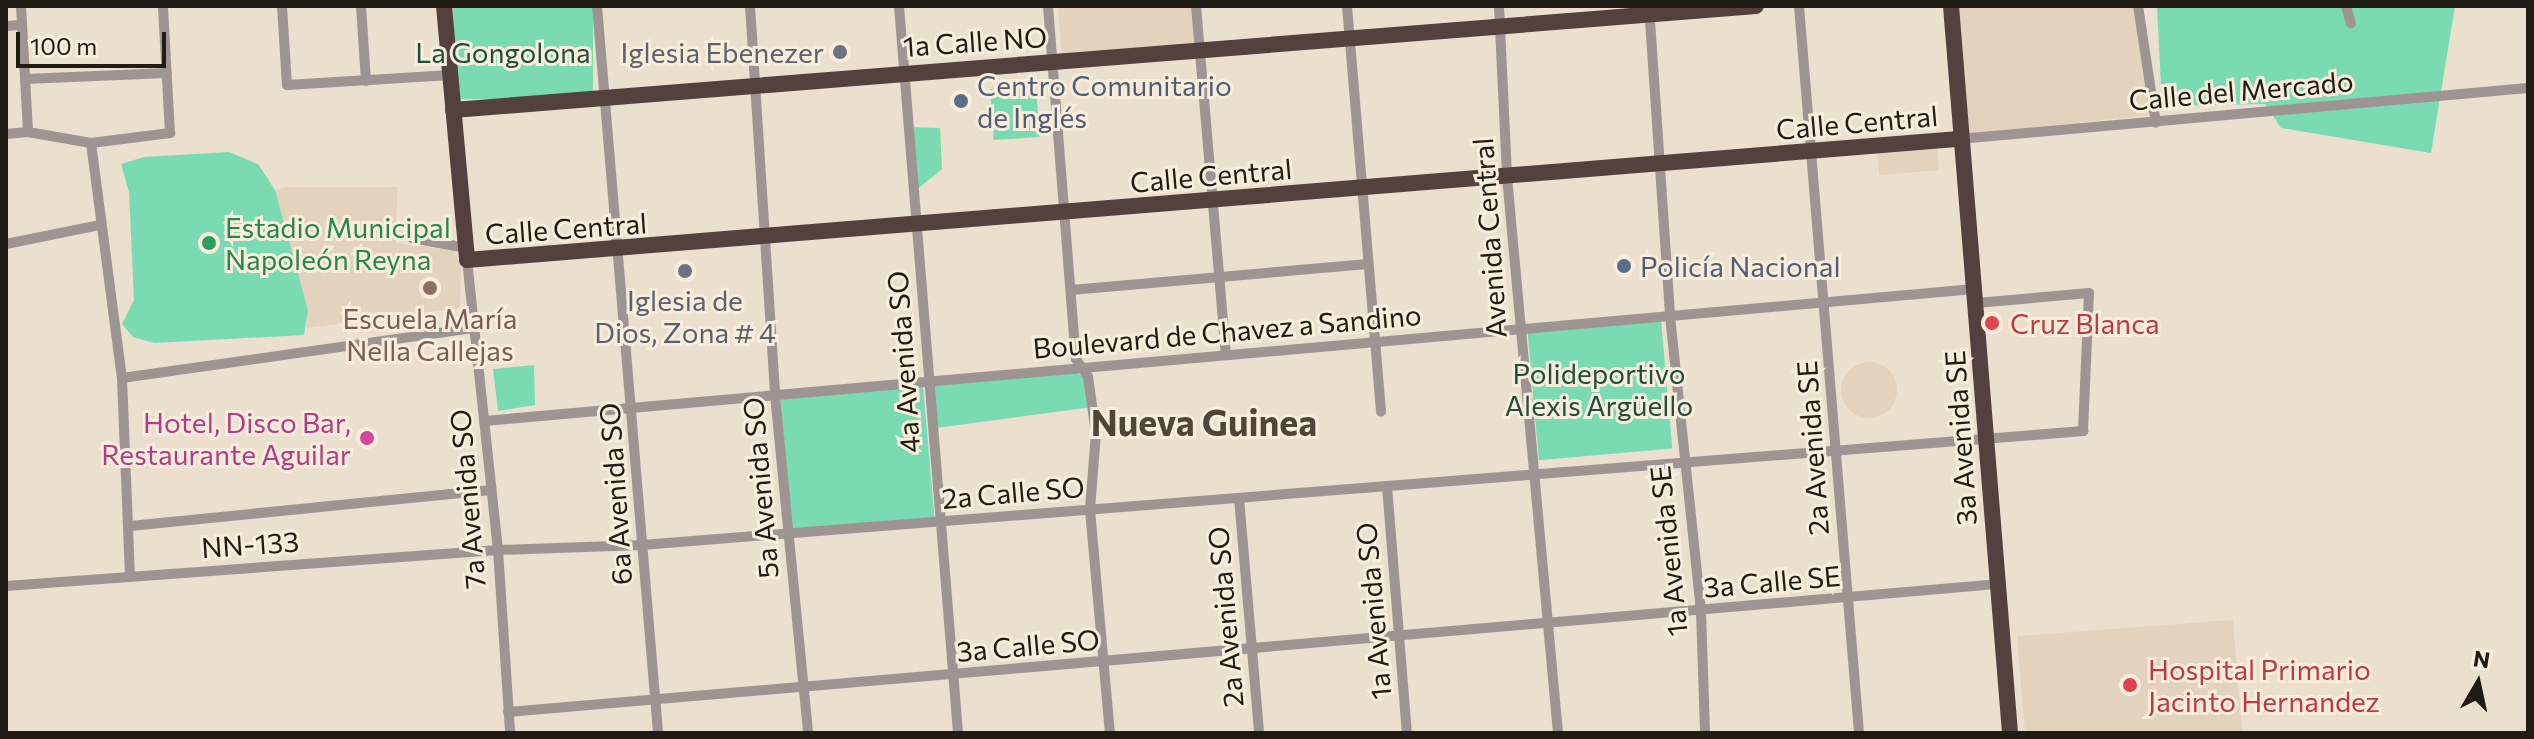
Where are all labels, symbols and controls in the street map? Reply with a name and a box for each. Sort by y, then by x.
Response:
scale bar [20,16,170,66]
street label: 1a Calle NO [902,19,1048,63]
text: 100 m [30,31,97,60]
park label: La Gongolona [415,35,591,69]
place label: Iglesia Ebenezer [621,35,824,69]
marker: Iglesia Ebenezer [831,43,849,61]
street label: Calle del Mercado [2127,63,2355,117]
place label: Centro Comunitario de Inglés [977,68,1232,134]
marker: Centro Comunitario de Inglés [952,92,970,110]
street label: Calle Central [1775,98,1939,146]
street label: Avenida Central [1465,137,1513,339]
street label: Calle Central [1129,151,1293,199]
street label: Calle Central [484,206,648,250]
place label: Estadio Municipal Napoleón Reyna [225,210,451,276]
marker: Estadio Municipal Napoleón Reyna [200,234,218,252]
place label: Policía Nacional [1640,249,1841,283]
marker: Policía Nacional [1615,257,1633,275]
marker: Iglesia de Dios, Zona # 4 [676,262,694,280]
street label: 4a Avenida SO [880,270,926,454]
marker: Escuela María Nella Callejas [421,279,439,297]
place label: Iglesia de Dios, Zona # 4 [594,283,776,349]
street label: Boulevard de Chavez a Sandino [1031,297,1423,365]
place label: Escuela María Nella Callejas [343,301,517,367]
place label: Cruz Blanca [2010,306,2160,340]
marker: Cruz Blanca [1981,312,2003,334]
street label: 3a Avenida SE [1937,349,1983,527]
park label: Polideportivo Alexis Argüello [1505,356,1693,422]
street label: 2a Avenida SE [1789,360,1835,536]
street label: 5a Avenida SO [735,396,785,580]
district label: Nueva Guinea [1091,400,1317,444]
street label: 6a Avenida SO [592,402,638,586]
place label: Hotel, Disco Bar, Restaurante Aguilar [101,405,351,471]
street label: 7a Avenida SO [442,408,492,590]
marker: Hotel, Disco Bar, Restaurante Aguilar [358,429,376,447]
street label: 1a Avenida SE [1642,464,1694,638]
street label: 2a Calle SO [940,469,1086,515]
street label: 1a Avenida SO [1349,521,1397,701]
street label: NN-133 [200,524,300,564]
street label: 2a Avenida SO [1200,525,1250,709]
street label: 3a Calle SE [1702,558,1842,604]
street label: 3a Calle SO [955,622,1101,668]
north arrow [2438,643,2518,723]
text: N [2472,644,2492,673]
place label: Hospital Primario Jacinto Hernandez [2148,652,2380,718]
marker: Hospital Primario Jacinto Hernandez [2119,674,2141,696]

